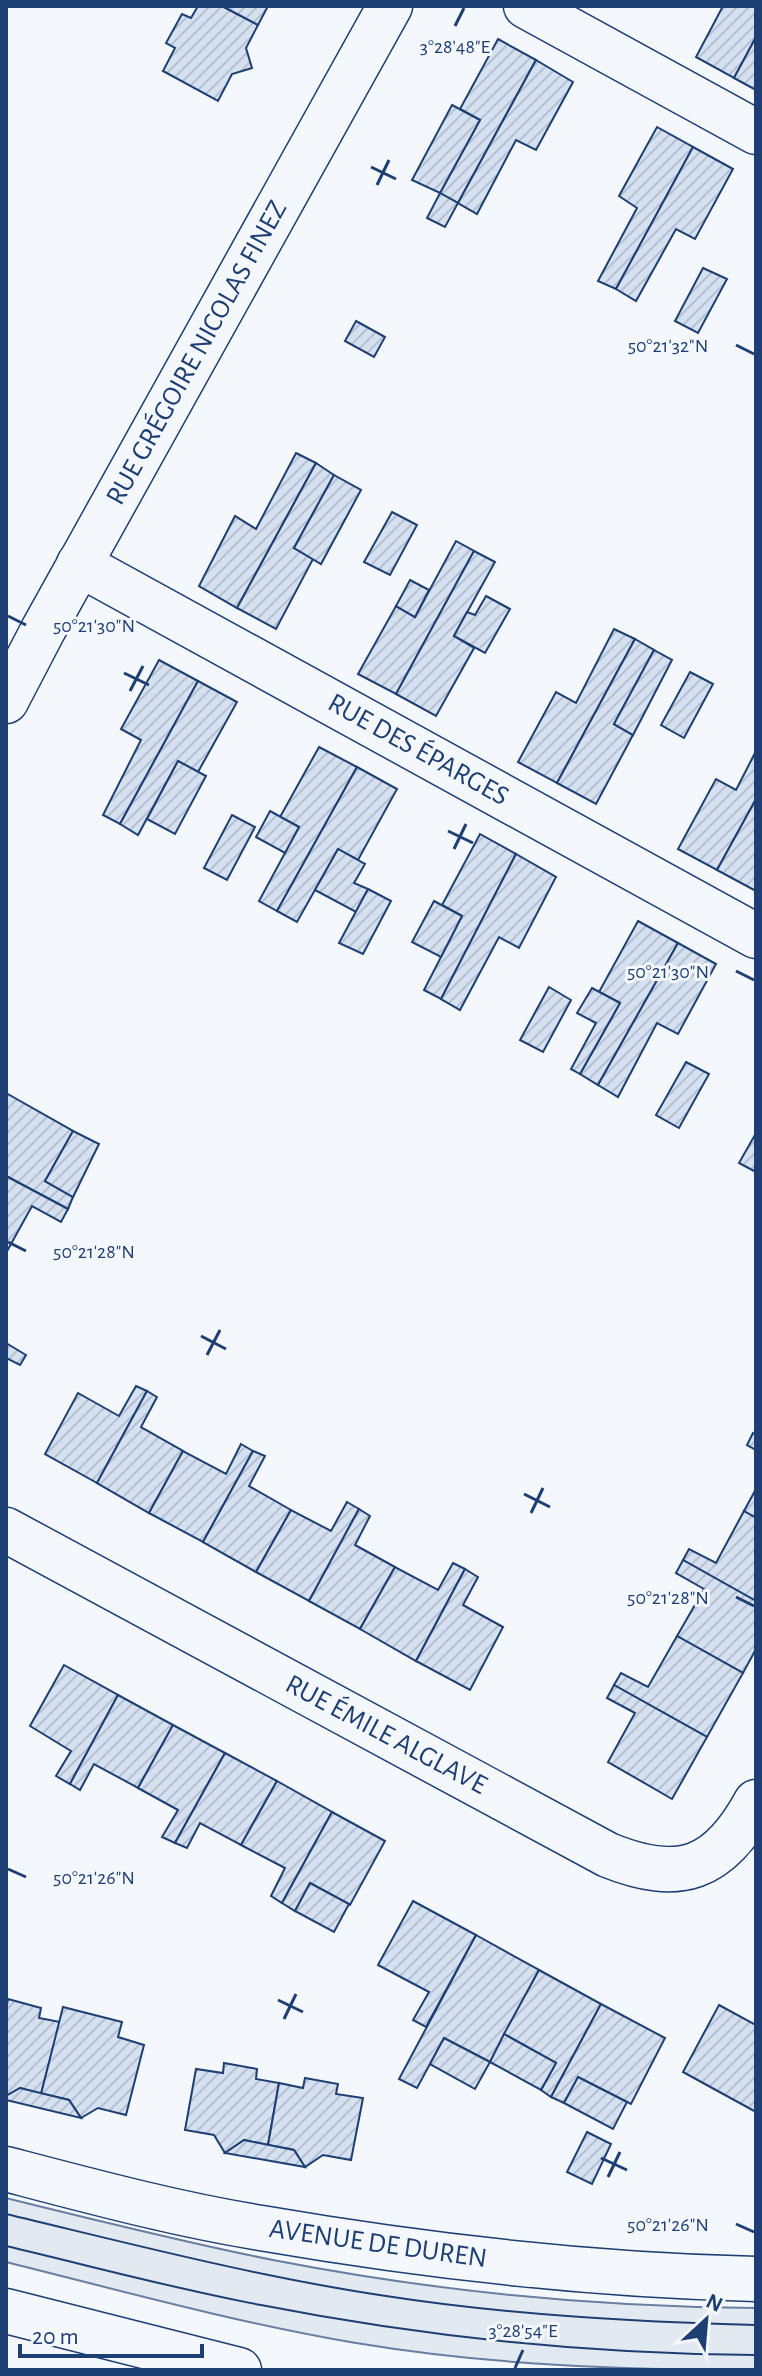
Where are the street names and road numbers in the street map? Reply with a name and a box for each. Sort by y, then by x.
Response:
street label: RUE GRÉGOIRE NICOLAS FINEZ [99,195,292,510]
street label: RUE DES ÉPARGES [323,686,514,811]
street label: RUE ÉMILE ALGLAVE [281,1667,493,1800]
street label: AVENUE DE DUREN [267,2215,489,2273]

